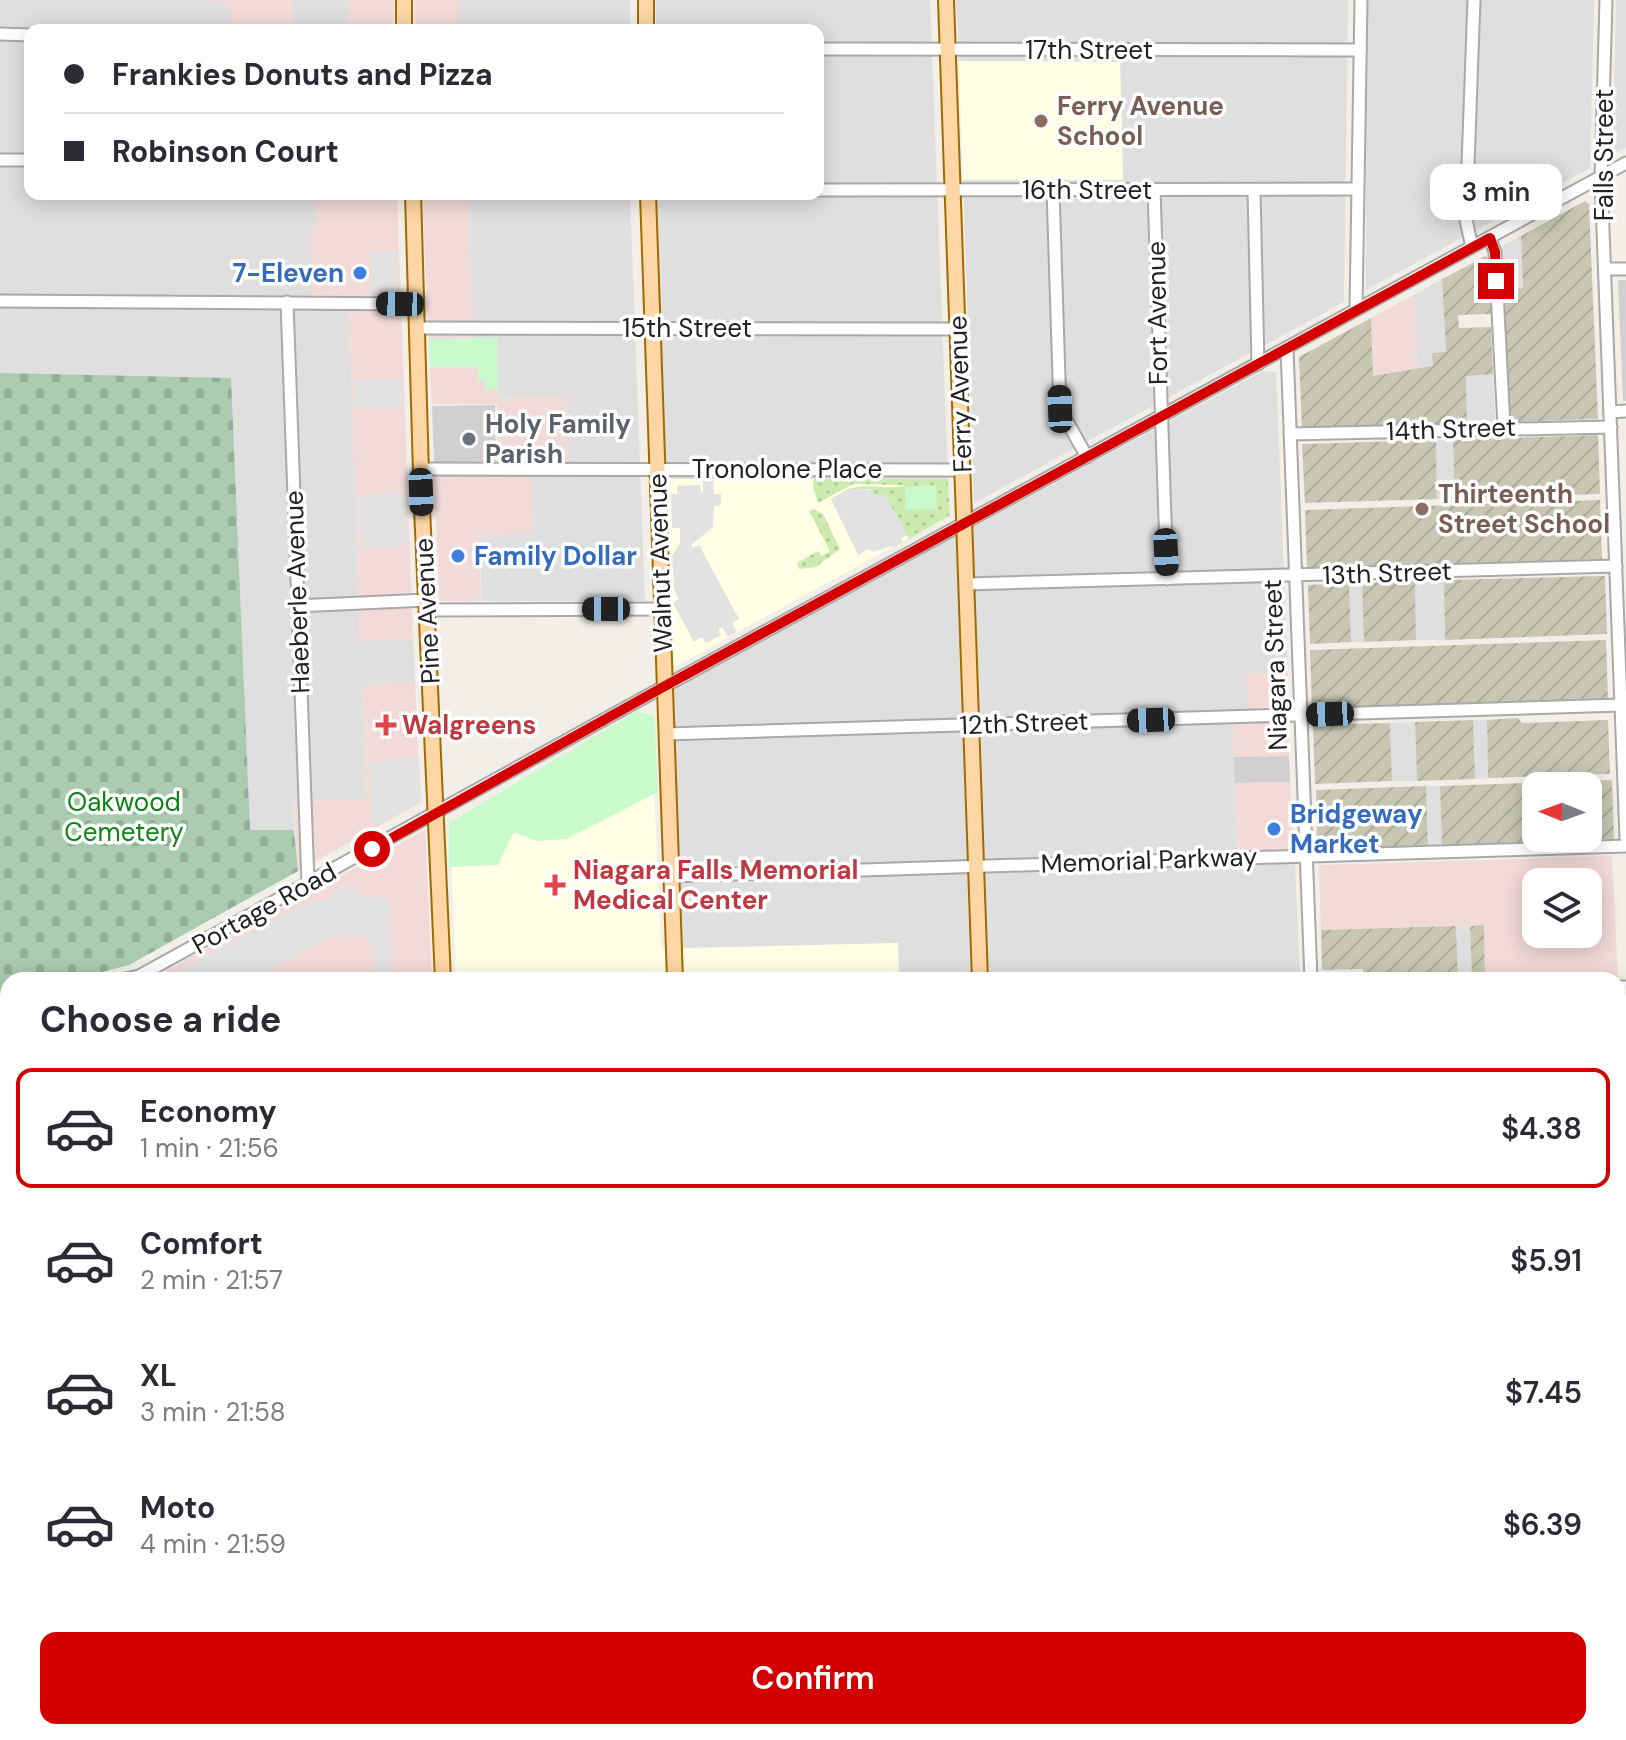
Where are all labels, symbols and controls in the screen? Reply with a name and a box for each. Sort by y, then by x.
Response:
street label: 17th Street [1025,33,1153,67]
text: Frankies Donuts and Pizza [112,55,493,94]
place label: Ferry Avenue School [1057,89,1224,153]
street label: Falls Street [1587,89,1621,221]
marker: Ferry Avenue School [1032,112,1050,130]
text: Robinson Court [112,132,339,171]
callout: 3 min [1430,165,1562,221]
street label: 16th Street [1022,173,1152,207]
text: 3 min [1462,175,1530,209]
street label: Fort Avenue [1139,241,1175,385]
place label: 7-Eleven [232,256,344,290]
route end [1478,263,1514,299]
marker: 7-Eleven [351,264,369,282]
car [376,292,424,316]
street label: 15th Street [622,311,752,345]
street label: Ferry Avenue [940,315,980,473]
car [1047,385,1073,433]
place label: Holy Family Parish [485,407,631,471]
street label: 14th Street [1386,410,1516,448]
marker: Holy Family Parish [460,430,478,448]
street label: Tronolone Place [692,452,882,486]
car [408,468,434,516]
street label: Walnut Avenue [640,473,680,653]
place label: Thirteenth Street School [1438,477,1610,541]
street label: Haeberle Avenue [276,490,318,694]
marker: Thirteenth Street School [1413,500,1431,518]
car [1153,527,1179,577]
street label: Pine Avenue [406,537,448,685]
place label: Family Dollar [474,539,637,573]
marker: Family Dollar [449,547,467,565]
street label: 13th Street [1322,554,1452,592]
street label: Niagara Street [1255,579,1295,751]
car [582,597,630,621]
car [1306,701,1354,727]
street label: 12th Street [959,704,1089,742]
car [1127,707,1175,733]
place label: Walgreens [402,708,536,742]
marker: Walgreens [377,716,395,734]
north arrow [1522,772,1602,852]
map controls [1522,772,1602,948]
park label: Oakwood Cemetery [64,785,184,849]
place label: Bridgeway Market [1290,797,1423,861]
marker: Bridgeway Market [1265,820,1283,838]
route start [354,831,390,867]
street label: Memorial Parkway [1040,839,1258,881]
place label: Niagara Falls Memorial Medical Center [573,853,858,917]
street label: Portage Road [186,854,342,962]
button: layers [1522,868,1602,948]
marker: Niagara Falls Memorial Medical Center [544,874,566,896]
text: Choose a ride [40,996,281,1043]
icon: car [44,1092,116,1164]
text: Economy [140,1092,277,1131]
text: $4.38 [1501,1109,1582,1148]
text: 1 min · 21:56 [140,1131,279,1165]
icon: car [44,1224,116,1296]
text: Comfort [140,1224,263,1263]
text: $5.91 [1510,1241,1582,1280]
text: 2 min · 21:57 [140,1263,283,1297]
icon: car [44,1356,116,1428]
text: XL [140,1356,177,1395]
text: $7.45 [1505,1373,1582,1412]
text: 3 min · 21:58 [140,1395,286,1429]
icon: car [44,1488,116,1560]
text: Moto [140,1488,215,1527]
text: $6.39 [1503,1505,1582,1544]
text: 4 min · 21:59 [140,1527,286,1561]
button: Confirm [40,1632,1586,1724]

